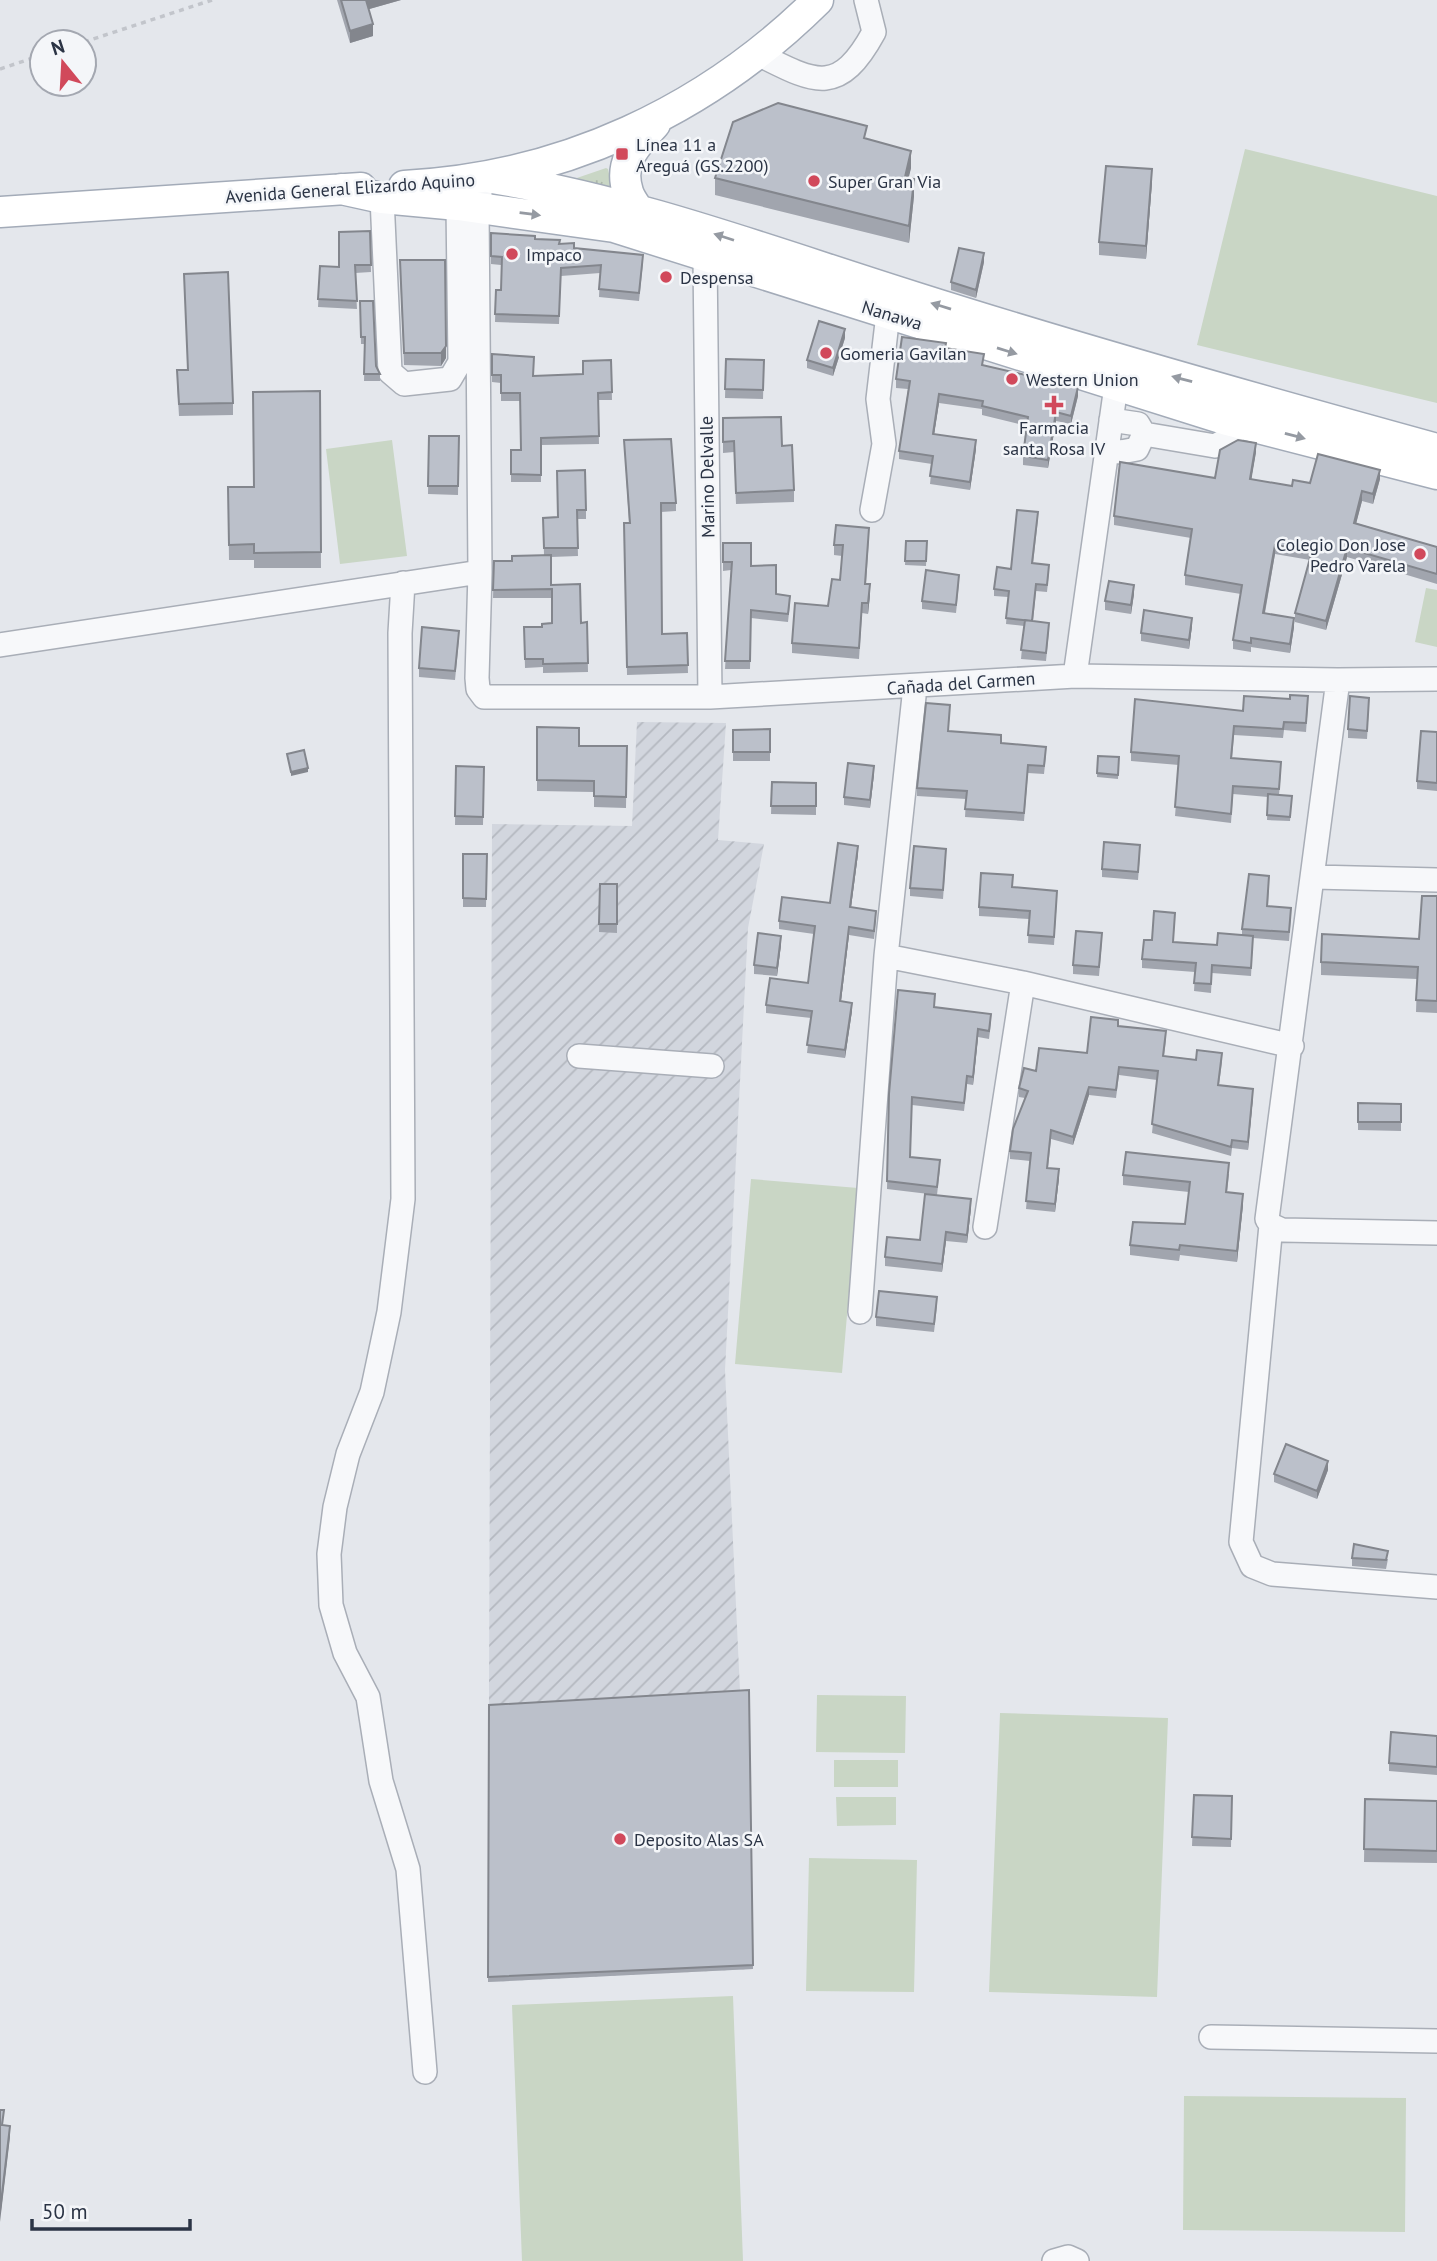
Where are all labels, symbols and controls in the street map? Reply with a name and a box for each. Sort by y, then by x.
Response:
north arrow [28,28,98,98]
text: N [48,33,67,60]
place label: Línea 11 a Areguá (GS.2200) [636,133,768,177]
marker: Línea 11 a Areguá (GS.2200) [614,146,630,162]
street label: Avenida General Elizardo Aquino [224,168,476,208]
place label: Super Gran Via [828,170,941,193]
marker: Super Gran Via [806,173,822,189]
one-way arrow [519,209,541,220]
one-way arrow [713,232,734,242]
place label: Impaco [526,243,582,266]
marker: Impaco [504,246,520,262]
place label: Despensa [680,266,754,289]
marker: Despensa [658,269,674,285]
street label: Nanawa [859,295,925,335]
one-way arrow [930,300,951,310]
place label: Gomeria Gavilan [840,342,967,365]
marker: Gomeria Gavilan [818,345,834,361]
one-way arrow [996,346,1017,357]
place label: Western Union [1026,368,1139,391]
marker: Western Union [1004,371,1020,387]
one-way arrow [1171,373,1193,384]
marker: Farmacia santa Rosa IV [1046,397,1062,413]
street label: Marino Delvalle [694,416,720,538]
place label: Farmacia santa Rosa IV [1003,416,1106,460]
one-way arrow [1284,431,1306,442]
place label: Colegio Don Jose Pedro Varela [1276,533,1406,577]
marker: Colegio Don Jose Pedro Varela [1412,546,1428,562]
street label: Cañada del Carmen [886,666,1036,700]
place label: Deposito Alas SA [634,1828,764,1851]
marker: Deposito Alas SA [612,1831,628,1847]
scale bar [32,2188,189,2232]
text: 50 m [42,2198,88,2225]

